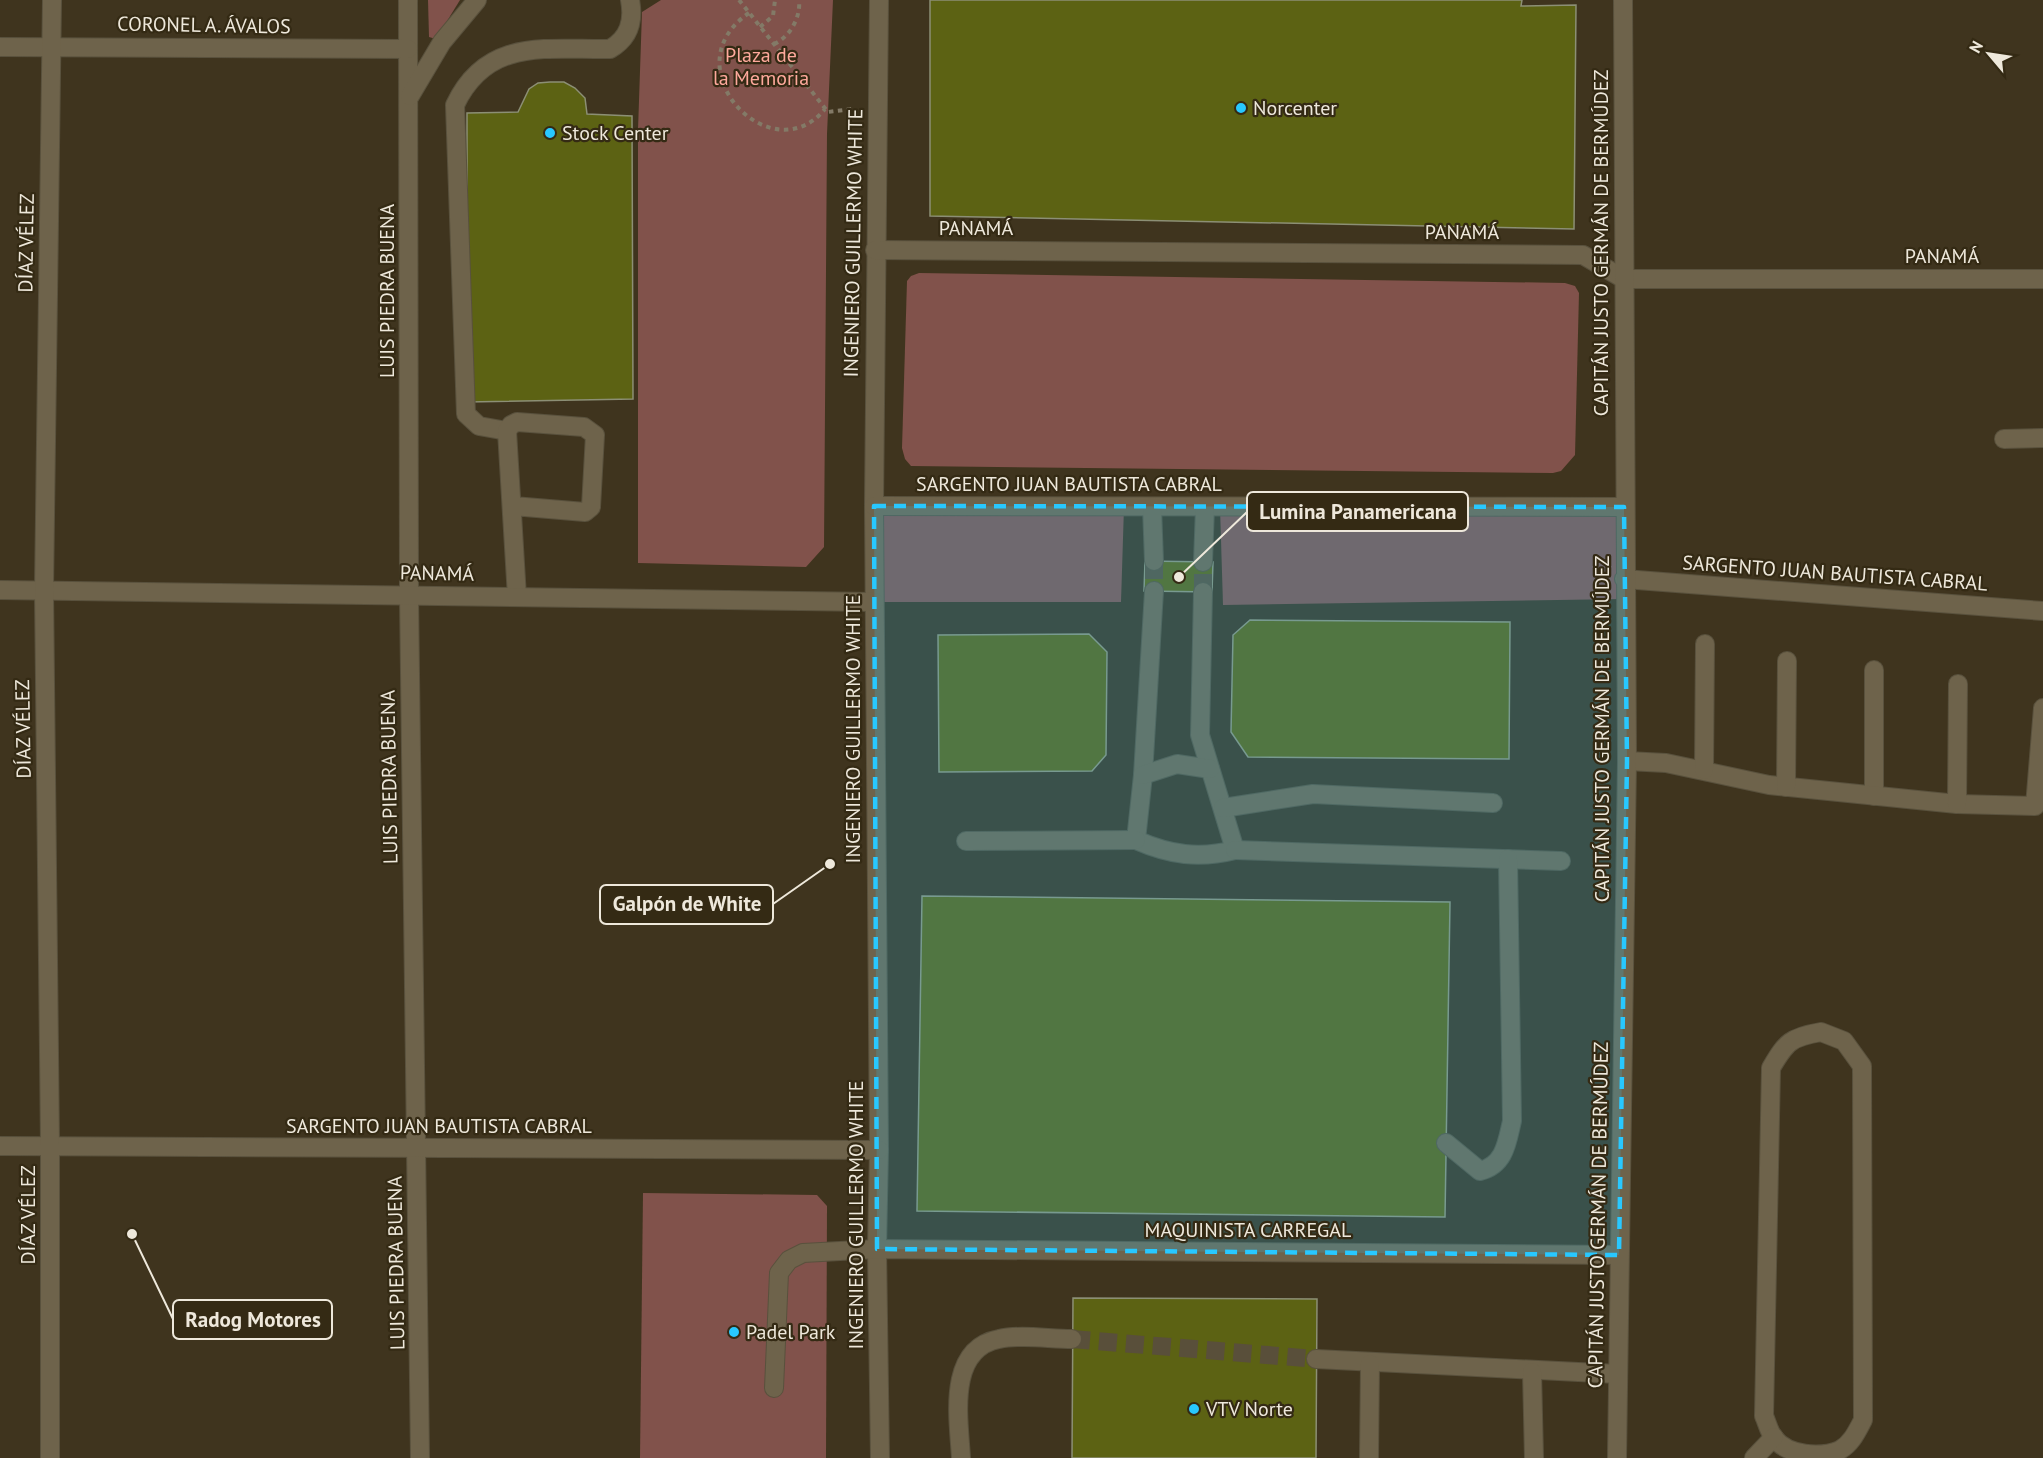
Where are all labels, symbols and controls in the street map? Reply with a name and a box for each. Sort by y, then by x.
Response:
street label: CORONEL A. ÁVALOS [117,10,291,40]
north arrow [1959,24,2019,84]
text: N [1965,37,1987,56]
park label: Plaza de la Memoria [713,42,809,91]
street label: CAPITÁN JUSTO GERMÁN DE BERMÚDEZ [1588,70,1614,416]
place label: Norcenter [1253,95,1337,121]
marker: Norcenter [1234,101,1248,115]
street label: INGENIERO GUILLERMO WHITE [838,108,868,378]
place label: Stock Center [562,120,669,146]
marker: Stock Center [543,126,557,140]
street label: DÍAZ VÉLEZ [12,193,40,293]
street label: LUIS PIEDRA BUENA [374,204,400,378]
street label: PANAMÁ [939,215,1013,241]
street label: PANAMÁ [1425,219,1499,245]
street label: PANAMÁ [1905,243,1979,269]
street label: SARGENTO JUAN BAUTISTA CABRAL [916,471,1222,497]
callout: Lumina Panamericana [1247,492,1468,531]
text: Lumina Panamericana [1259,498,1457,525]
street label: SARGENTO JUAN BAUTISTA CABRAL [1682,549,1988,597]
street label: CAPITÁN JUSTO GERMÁN DE BERMÚDEZ [1589,556,1615,902]
street label: PANAMÁ [400,559,475,587]
street label: INGENIERO GUILLERMO WHITE [840,595,866,863]
street label: DÍAZ VÉLEZ [9,679,37,779]
street label: LUIS PIEDRA BUENA [374,689,404,864]
callout: Galpón de White [600,885,773,924]
text: Galpón de White [613,890,761,917]
street label: CAPITÁN JUSTO GERMÁN DE BERMÚDEZ [1582,1041,1614,1389]
street label: INGENIERO GUILLERMO WHITE [843,1081,869,1349]
street label: SARGENTO JUAN BAUTISTA CABRAL [286,1113,592,1139]
street label: DÍAZ VÉLEZ [15,1165,41,1265]
street label: LUIS PIEDRA BUENA [381,1175,411,1350]
street label: MAQUINISTA CARREGAL [1145,1217,1351,1243]
callout: Radog Motores [173,1300,332,1339]
text: Radog Motores [185,1306,321,1333]
place label: Padel Park [746,1319,836,1345]
marker: Padel Park [727,1325,741,1339]
place label: VTV Norte [1205,1396,1293,1422]
marker: VTV Norte [1187,1402,1201,1416]

